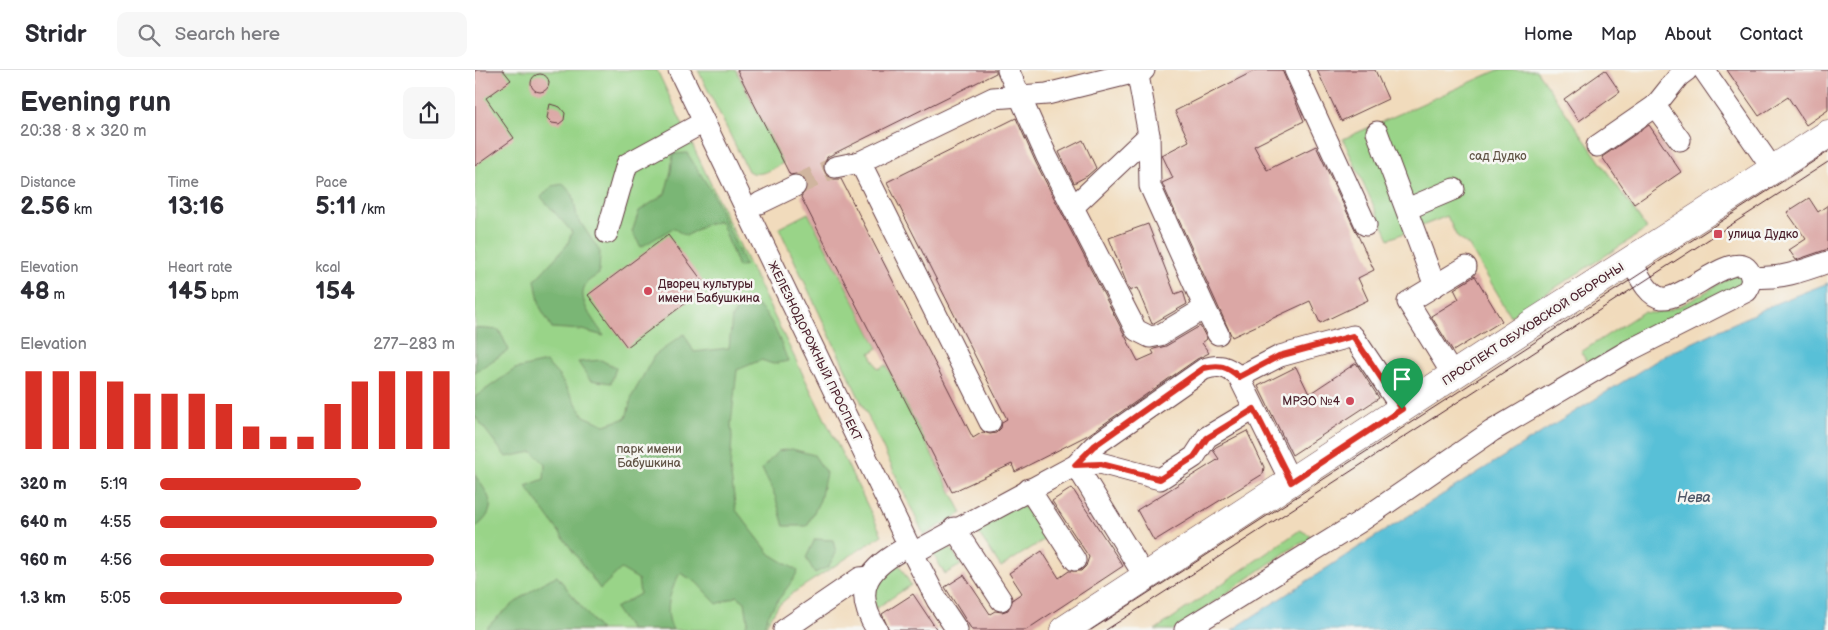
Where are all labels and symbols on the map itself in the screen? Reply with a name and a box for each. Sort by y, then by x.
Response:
park label: сад Дудко [1469,149,1527,164]
place label: улица Дудко [1728,227,1798,242]
marker: улица Дудко [1712,228,1724,240]
street label: ЖЕЛЕЗНОДОРОЖНЫЙ ПРОСПЕКТ [764,259,865,443]
street label: ПРОСПЕКТ ОБУХОВСКОЙ ОБОРОНЫ [1439,260,1627,389]
place label: Дворец культуры имени Бабушкина [658,277,760,306]
marker: Дворец культуры имени Бабушкина [642,285,654,297]
pin [1381,358,1423,409]
place label: МРЭО №4 [1282,394,1341,409]
marker: МРЭО №4 [1344,395,1356,407]
park label: парк имени Бабушкина [616,442,682,471]
water label: Нева [1677,489,1711,506]

